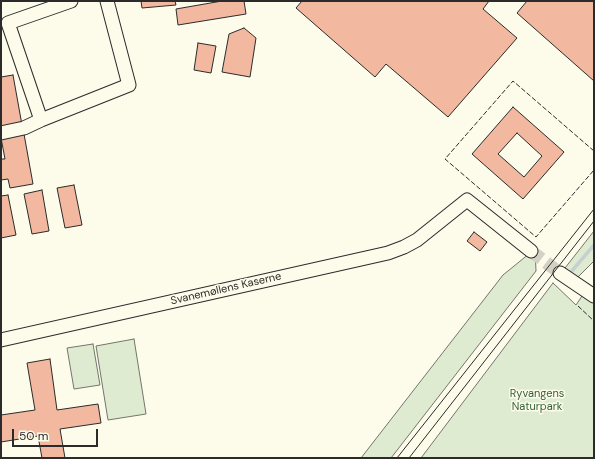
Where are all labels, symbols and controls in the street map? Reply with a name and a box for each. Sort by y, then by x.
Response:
street label: Svanemøllens Kaserne [169,270,283,308]
park label: Ryvangens Naturpark [510,387,564,413]
scale bar [14,421,100,447]
text: 50 m [19,428,48,444]

